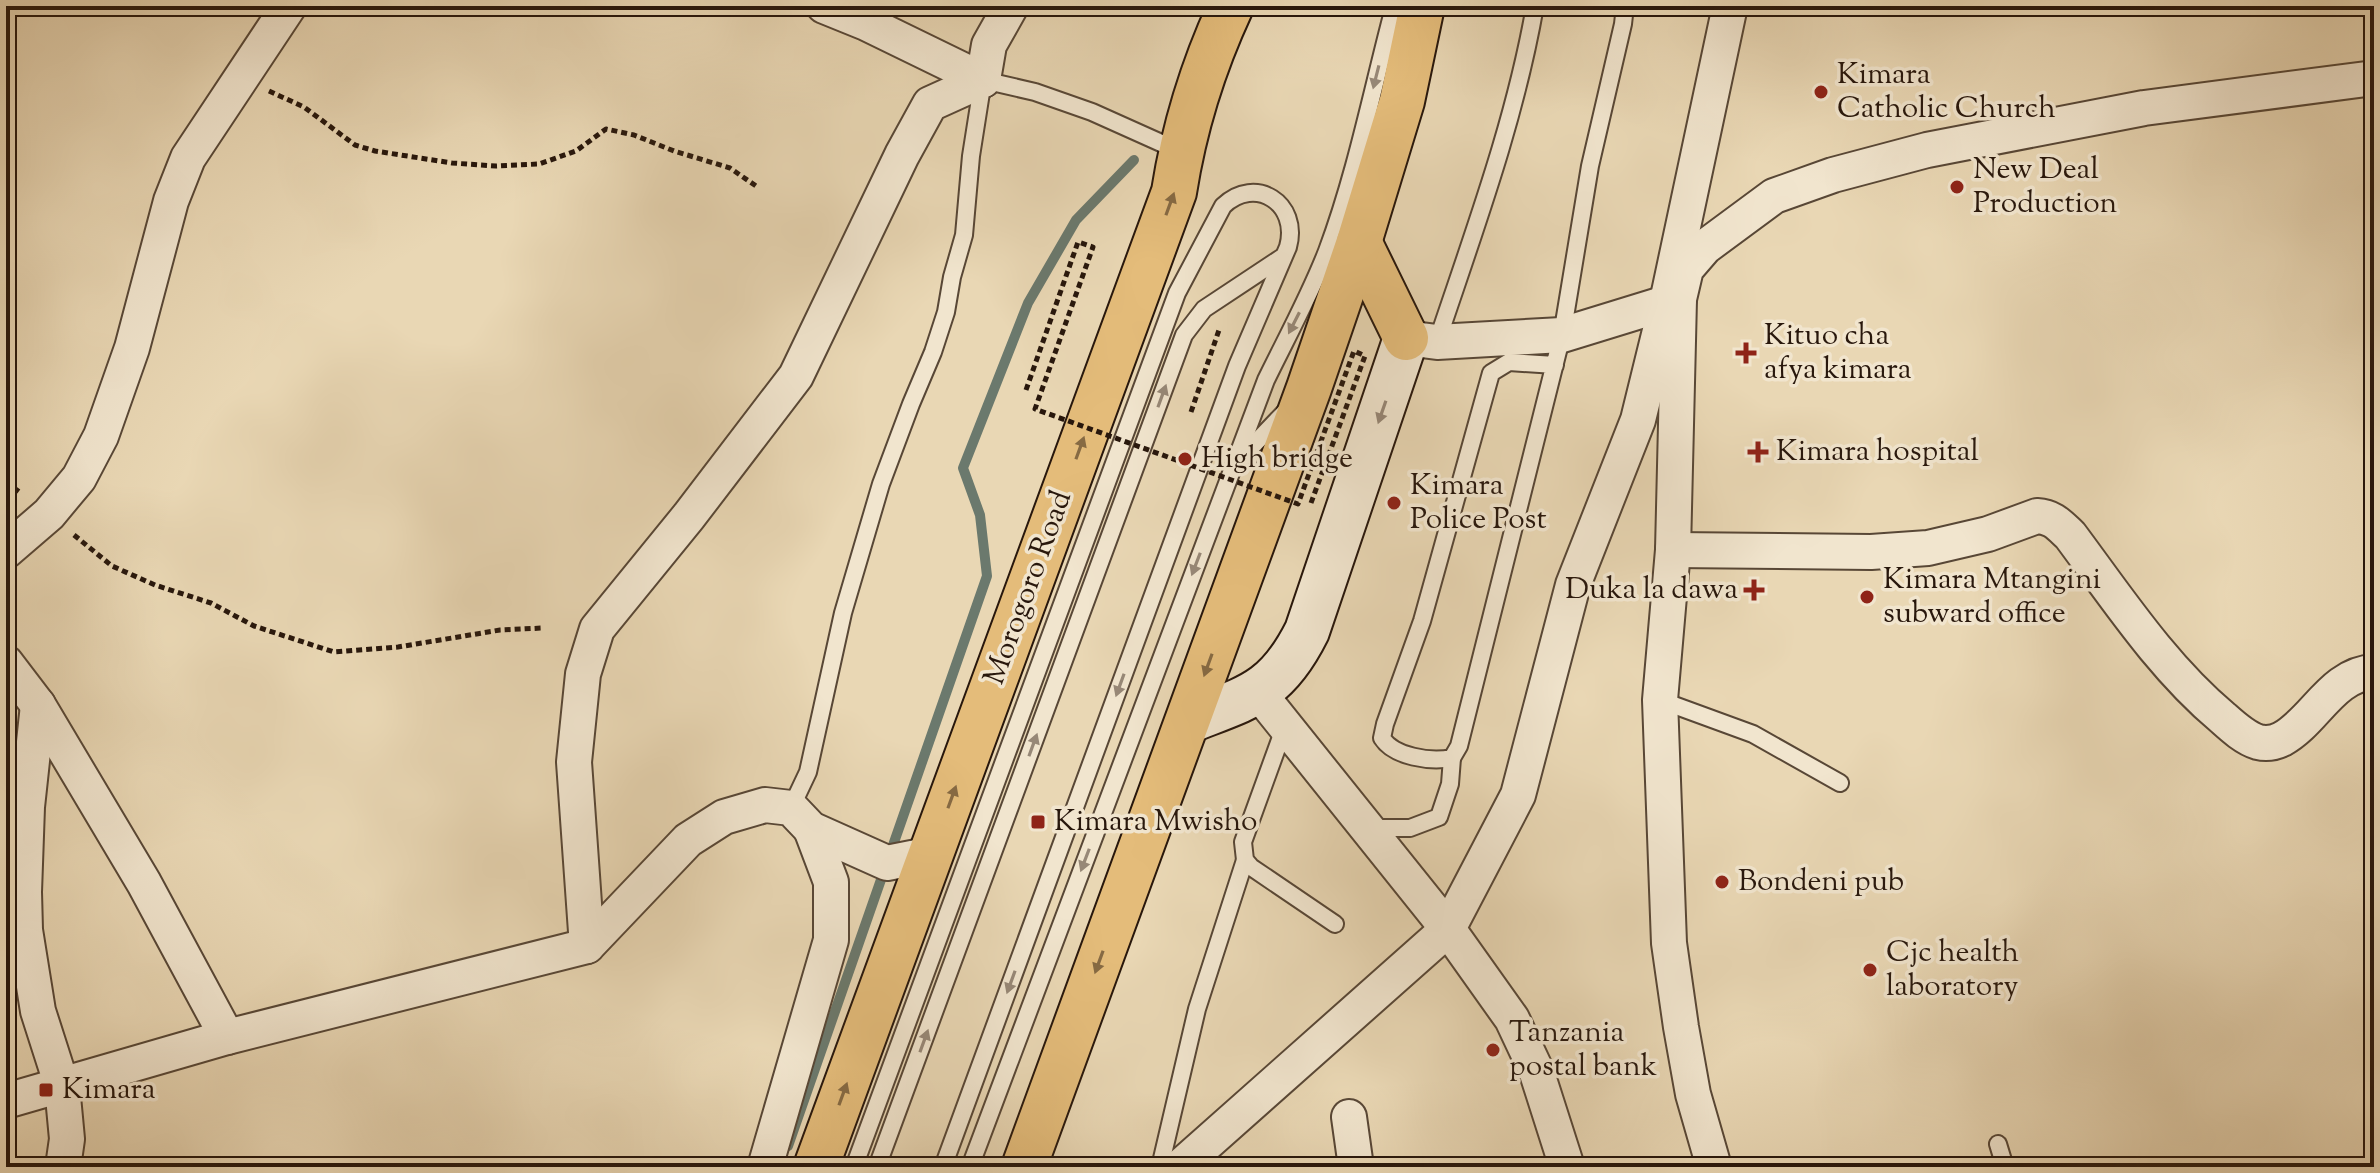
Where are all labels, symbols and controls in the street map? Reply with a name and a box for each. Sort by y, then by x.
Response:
place label: Kimara Catholic Church [1837,54,2056,131]
one-way arrow [1370,65,1382,90]
marker: Kimara Catholic Church [1812,83,1830,101]
place label: New Deal Production [1973,149,2118,226]
marker: New Deal Production [1948,178,1966,196]
one-way arrow [1164,192,1177,216]
one-way arrow [1287,312,1300,335]
place label: Kituo cha afya kimara [1764,315,1912,392]
marker: Kituo cha afya kimara [1735,342,1757,364]
one-way arrow [1156,384,1168,408]
one-way arrow [1376,401,1388,425]
place label: Kimara hospital [1776,431,1979,474]
one-way arrow [1075,436,1087,460]
place label: High bridge [1201,438,1353,481]
marker: Kimara hospital [1747,441,1769,463]
marker: High bridge [1176,450,1194,468]
place label: Kimara Police Post [1410,465,1547,542]
street label: Morogoro Road [974,485,1084,691]
marker: Kimara Police Post [1385,494,1403,512]
one-way arrow [1189,552,1202,576]
place label: Kimara Mtangini subward office [1883,559,2101,636]
place label: Duka la dawa [1565,569,1738,612]
marker: Duka la dawa [1745,581,1763,599]
marker: Kimara Mtangini subward office [1858,588,1876,606]
one-way arrow [1201,653,1214,677]
one-way arrow [1113,673,1126,697]
one-way arrow [1027,733,1040,757]
one-way arrow [947,785,959,809]
place label: Kimara Mwisho [1054,801,1258,844]
marker: Kimara Mwisho [1029,813,1047,831]
one-way arrow [1078,848,1091,872]
place label: Bondeni pub [1738,861,1904,904]
marker: Bondeni pub [1713,873,1731,891]
place label: Cjc health laboratory [1886,932,2020,1009]
one-way arrow [1092,950,1105,974]
marker: Cjc health laboratory [1861,961,1879,979]
one-way arrow [1004,970,1017,994]
place label: Tanzania postal bank [1509,1012,1657,1089]
one-way arrow [918,1029,931,1053]
marker: Tanzania postal bank [1484,1041,1502,1059]
place label: Kimara [62,1069,156,1112]
marker: Kimara [37,1081,55,1099]
one-way arrow [837,1082,850,1106]

